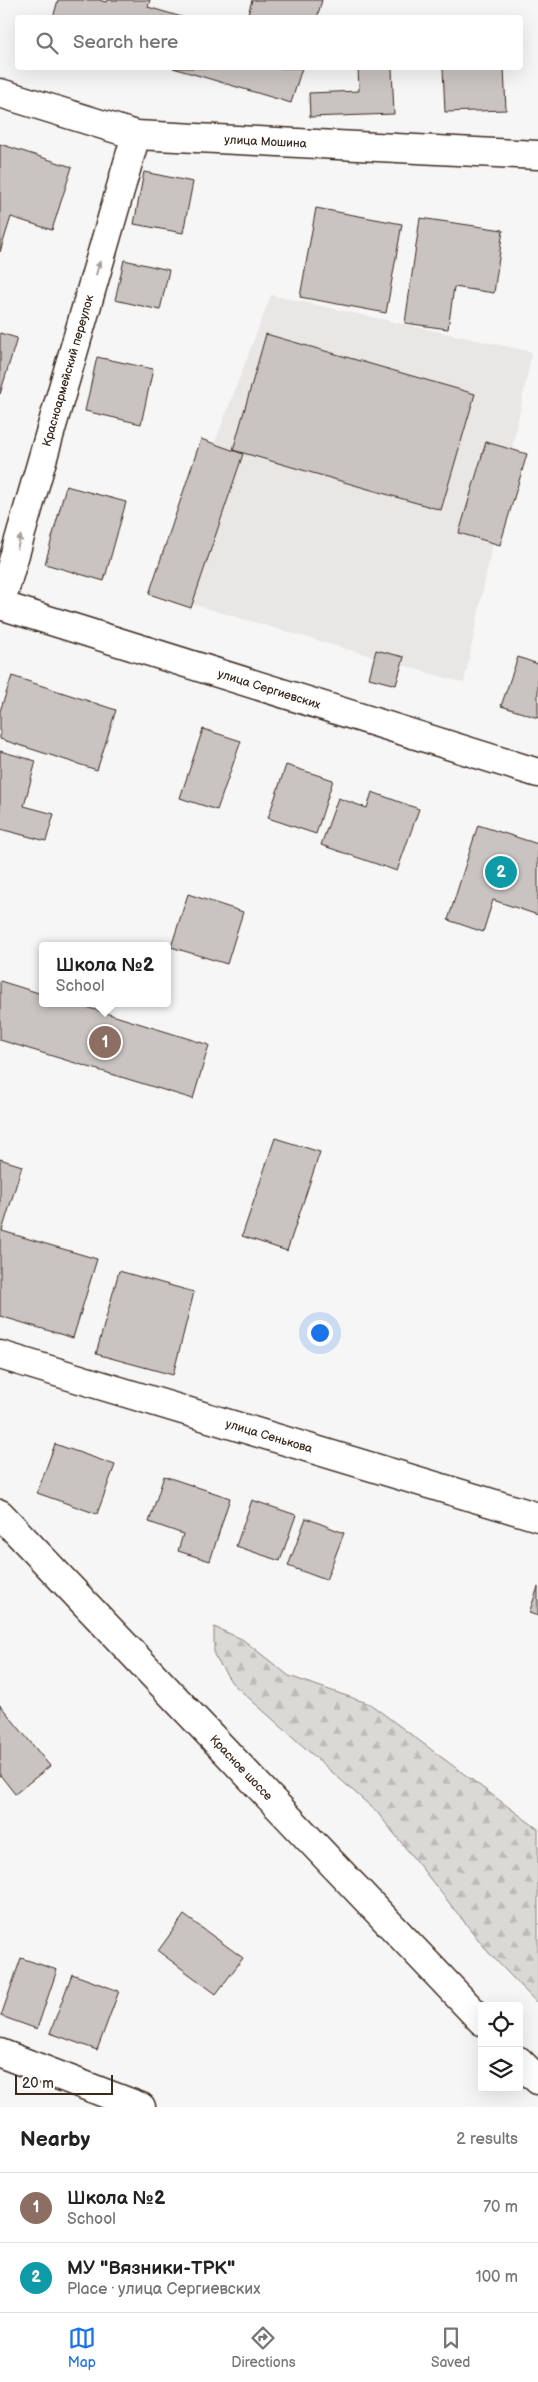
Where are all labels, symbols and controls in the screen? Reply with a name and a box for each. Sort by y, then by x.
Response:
search box [15,15,523,70]
icon: search [33,29,61,57]
text: Search here [73,31,178,54]
street label: улица Мошина [224,132,307,151]
one-way arrow [94,260,102,275]
street label: Красноармейский переулок [39,293,98,448]
one-way arrow [15,534,23,549]
street label: улица Сергиевских [216,666,323,713]
pin: 2 [485,853,517,891]
popup [39,942,171,1007]
text: Школа №2 [56,954,154,977]
text: School [56,977,105,996]
pin: 1 [89,1023,121,1061]
your location [307,1320,333,1346]
street label: улица Сенькова [224,1416,314,1457]
street label: Красное шоссе [206,1732,276,1804]
map controls [478,2002,523,2092]
button: locate [478,2002,523,2047]
button: layers [478,2047,523,2092]
scale bar [15,2072,112,2095]
text: 20 m [22,2075,54,2092]
text: Nearby [20,2127,90,2152]
text: 2 results [456,2130,518,2149]
text: Школа №2 [67,2187,165,2210]
text: 1 [33,2198,39,2217]
text: 70 m [483,2198,518,2217]
text: School [67,2210,116,2229]
text: МУ "Вязники-ТРК" [67,2257,235,2280]
text: 2 [31,2268,41,2287]
text: 100 m [475,2268,518,2287]
text: Place · улица Сергиевских [67,2280,260,2299]
tab: Map [68,2324,96,2371]
tab: Directions [231,2324,296,2371]
tab: Saved [431,2324,470,2371]

